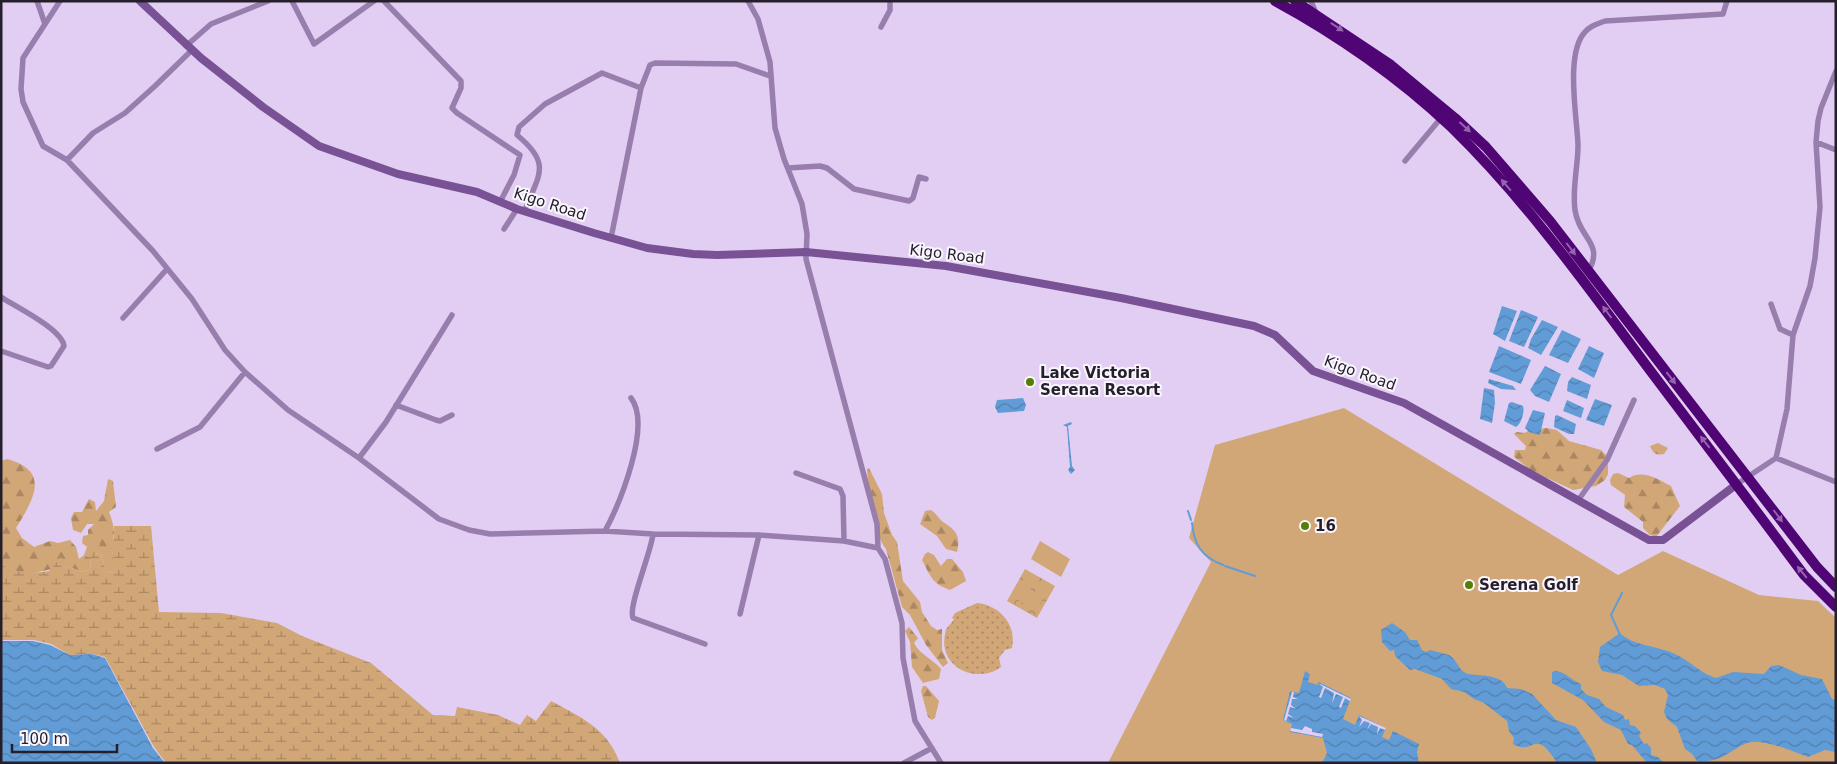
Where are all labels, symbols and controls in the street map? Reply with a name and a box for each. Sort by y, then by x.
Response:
one-way arrow [1330,22,1344,32]
one-way arrow [1458,121,1470,133]
one-way arrow [1500,179,1511,192]
street label: Kigo Road [511,184,589,224]
street label: Kigo Road [909,240,985,268]
one-way arrow [1566,242,1576,256]
one-way arrow [1602,305,1612,319]
street label: Kigo Road [1322,352,1398,394]
place label: Lake Victoria Serena Resort [1040,364,1160,399]
one-way arrow [1665,371,1676,384]
marker: Lake Victoria Serena Resort [1024,376,1036,388]
one-way arrow [1699,436,1710,449]
one-way arrow [1773,509,1783,523]
place label: 16 [1315,517,1336,535]
marker: 16 [1299,520,1311,532]
one-way arrow [1796,566,1807,579]
place label: Serena Golf [1479,576,1578,594]
marker: Serena Golf [1463,579,1475,591]
scale bar [12,722,118,754]
text: 100 m [20,730,68,748]

